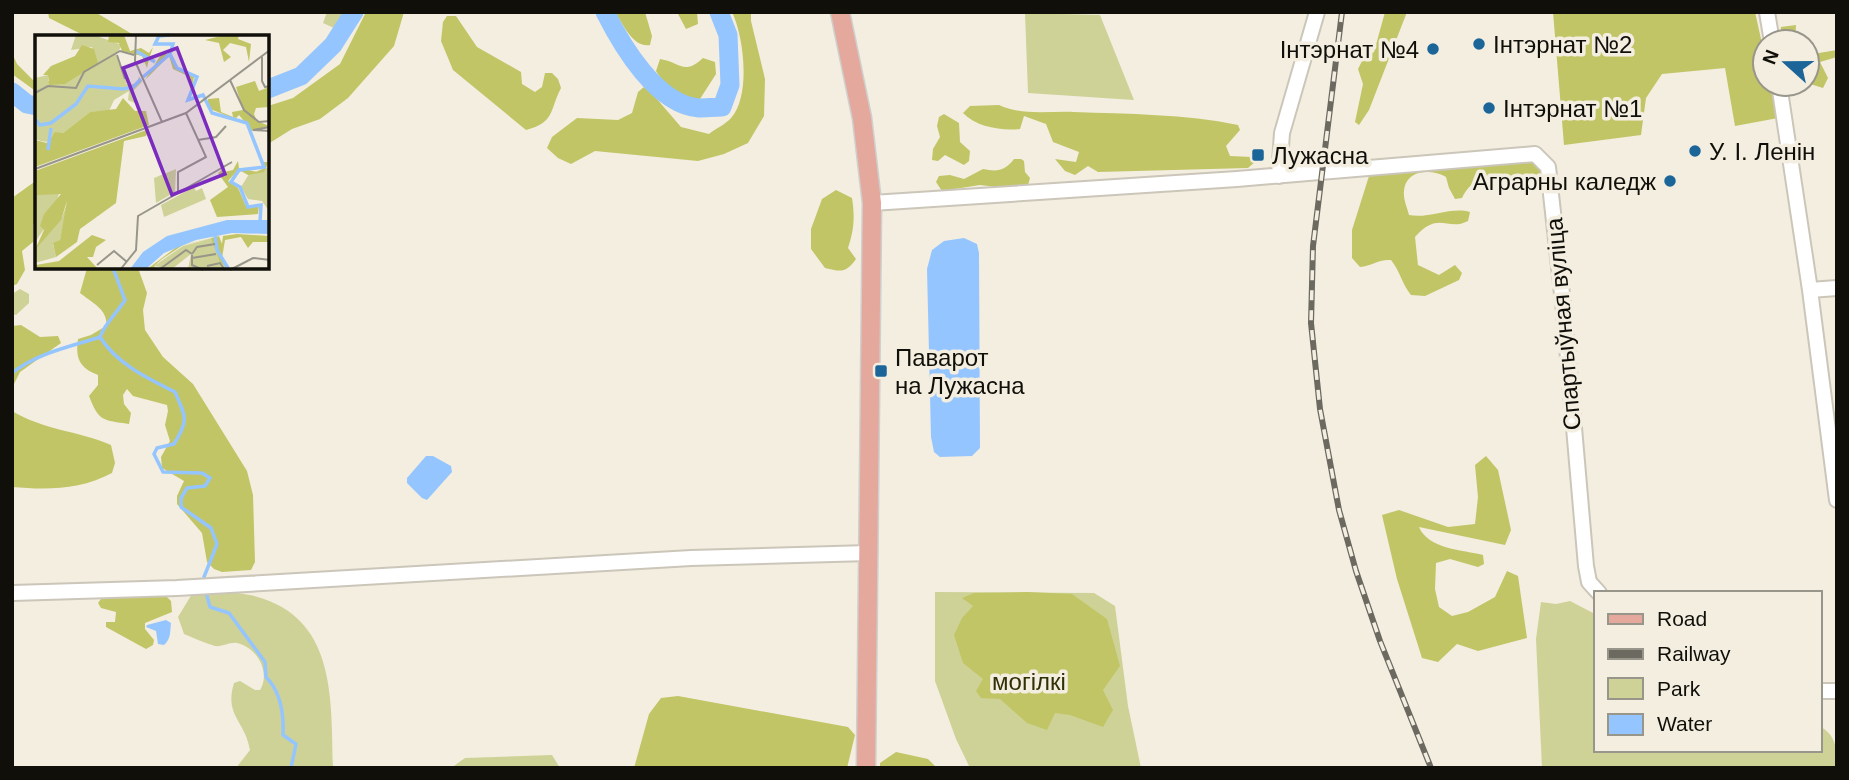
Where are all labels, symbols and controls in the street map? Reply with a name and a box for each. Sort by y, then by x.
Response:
north arrow [1751,28,1821,98]
place label: Інтэрнат №2 [1493,31,1632,58]
inset map [35,35,270,270]
place label: Інтэрнат №4 [1280,36,1419,63]
marker: Інтэрнат №2 [1471,36,1487,52]
marker: Інтэрнат №4 [1425,41,1441,57]
text: N [1758,47,1783,67]
place label: Інтэрнат №1 [1503,95,1642,122]
marker: Інтэрнат №1 [1481,100,1497,116]
place label: У. І. Ленін [1709,138,1815,165]
place label: Лужасна [1272,142,1369,169]
marker: У. І. Ленін [1687,143,1703,159]
marker: Лужасна [1250,147,1266,163]
place label: Аграрны каледж [1473,168,1656,195]
marker: Аграрны каледж [1662,173,1678,189]
street label: Спартыўная вуліца [1540,216,1586,431]
place label: Паварот на Лужасна [895,344,1025,399]
marker: Паварот на Лужасна [873,363,889,379]
legend [1594,591,1821,752]
text: Road [1657,607,1707,630]
text: Railway [1657,642,1731,665]
park label: могілкі [992,668,1066,695]
text: Park [1657,677,1701,700]
text: Water [1657,712,1712,735]

